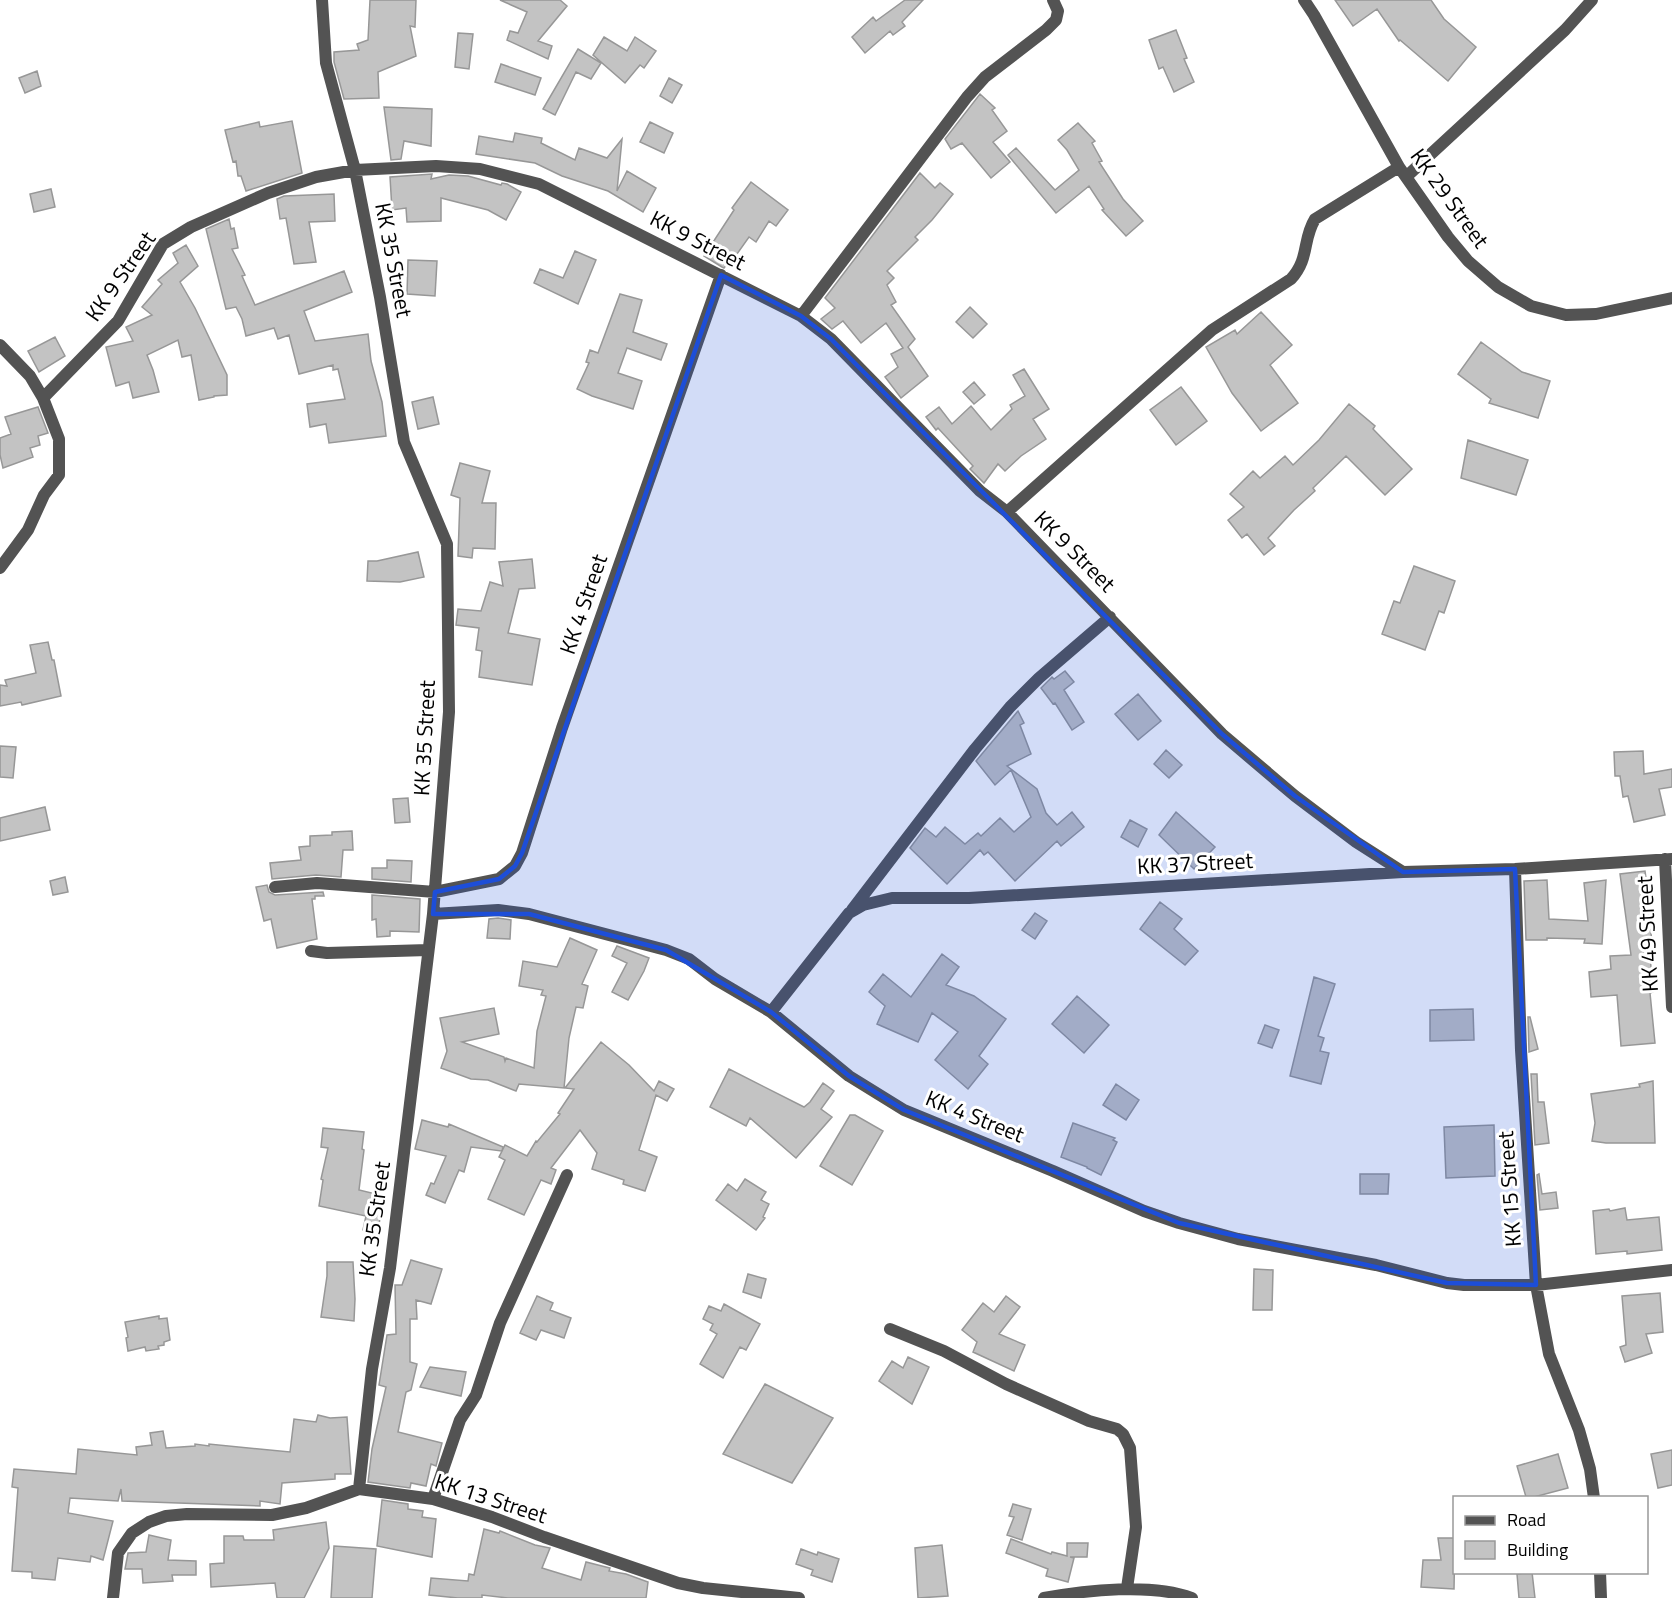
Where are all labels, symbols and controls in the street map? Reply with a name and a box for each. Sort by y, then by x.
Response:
street label: KK 29 Street [1402,141,1498,255]
street label: KK 35 Street [366,200,422,320]
street label: KK 9 Street [644,201,752,279]
street label: KK 9 Street [76,224,164,328]
street label: KK 9 Street [1026,502,1124,600]
street label: KK 4 Street [550,549,616,659]
street label: KK 35 Street [404,679,444,797]
street label: KK 37 Street [1136,843,1254,883]
street label: KK 49 Street [1627,875,1667,993]
street label: KK 4 Street [921,1081,1030,1151]
street label: KK 15 Street [1488,1130,1530,1248]
street label: KK 35 Street [349,1159,399,1279]
street label: KK 13 Street [431,1464,552,1532]
legend [1453,1496,1648,1574]
text: Road [1507,1506,1546,1533]
text: Building [1507,1536,1568,1563]

